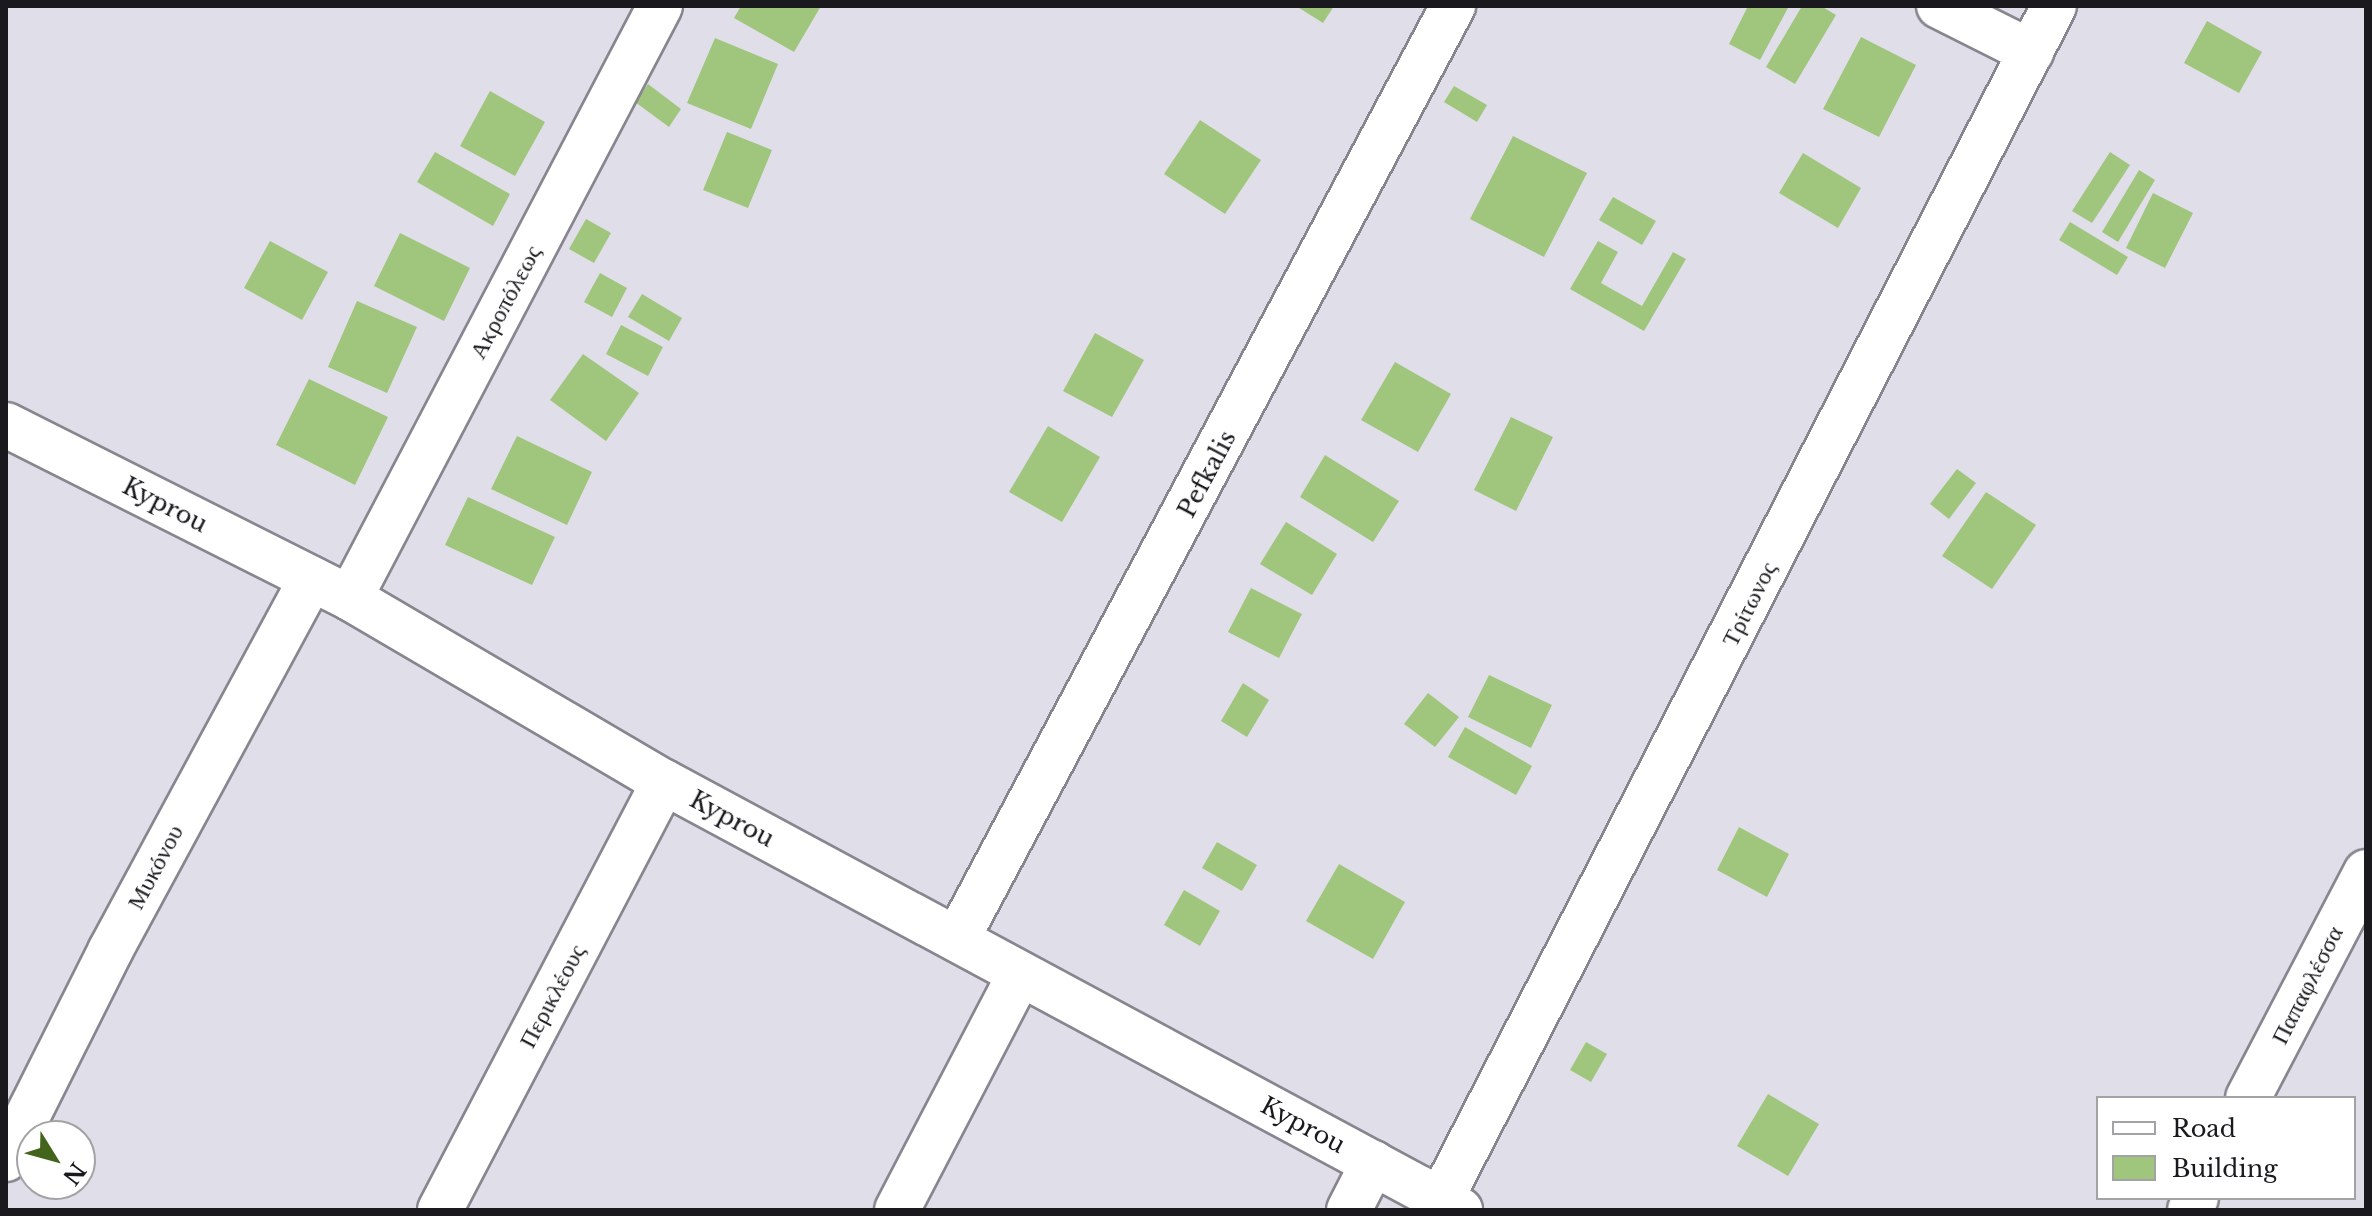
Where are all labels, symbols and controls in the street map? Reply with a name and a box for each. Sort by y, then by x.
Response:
street label: Ακροπόλεως [463,240,547,364]
street label: Pefkalis [1172,426,1242,522]
street label: Kyprou [118,471,212,539]
street label: Τρίτωνος [1716,557,1782,651]
street label: Kyprou [685,785,779,853]
street label: Μυκόνου [121,820,189,914]
street label: Παπαφλέσσα [2265,921,2349,1049]
street label: Περικλέους [513,939,591,1053]
street label: Kyprou [1256,1091,1350,1159]
legend [2096,1096,2356,1200]
text: Road [2172,1114,2236,1143]
north arrow [16,1120,96,1200]
text: Building [2172,1154,2278,1183]
text: N [57,1157,91,1190]

